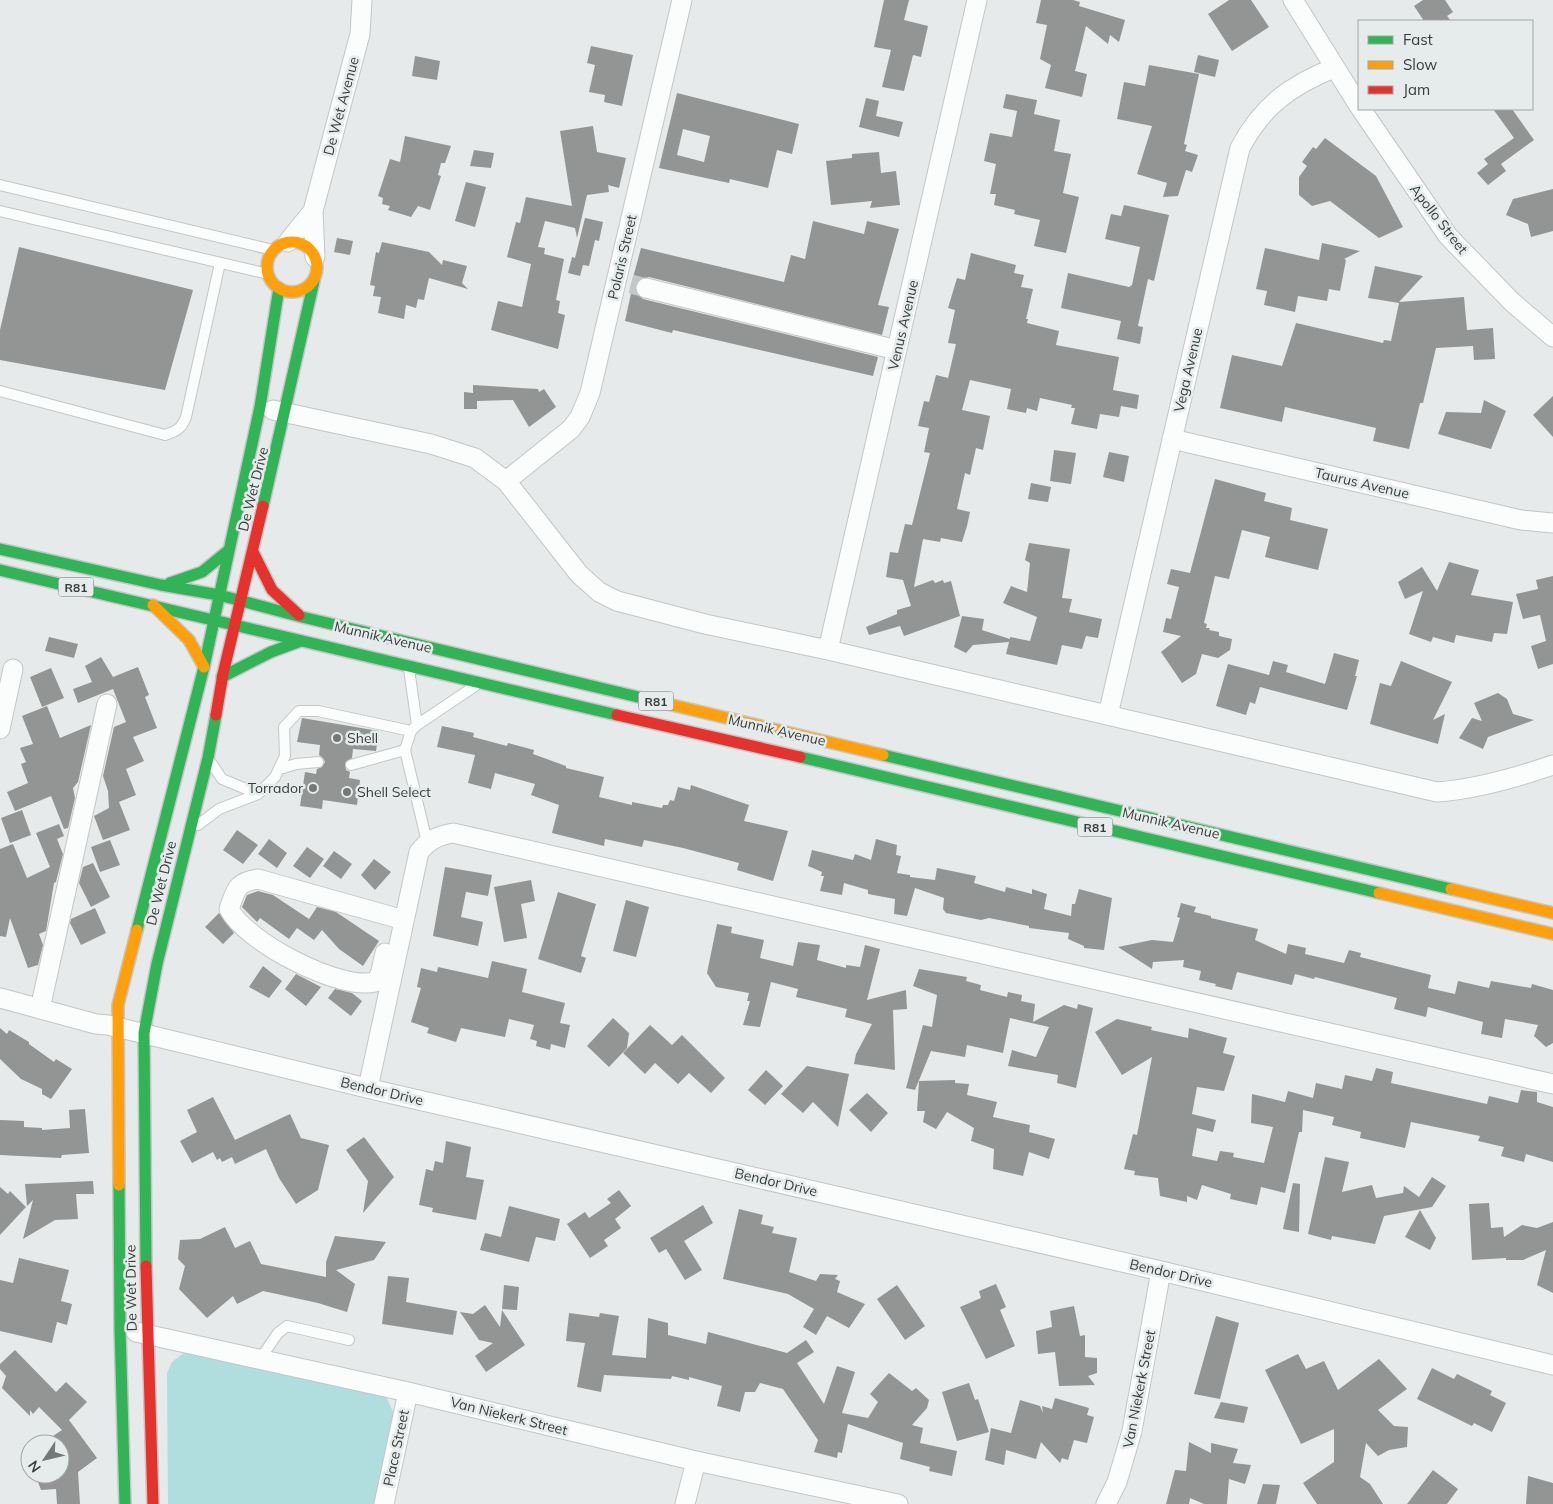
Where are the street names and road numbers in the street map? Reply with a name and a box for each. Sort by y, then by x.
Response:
street label: De Wet Avenue [319,55,363,157]
street label: Apollo Street [1406,180,1472,258]
street label: Polaris Street [604,213,640,301]
street label: Venus Avenue [884,278,922,372]
street label: Vega Avenue [1170,326,1206,414]
street label: De Wet Drive [234,445,272,533]
street label: Taurus Avenue [1313,463,1411,503]
road number: R81 [58,578,94,596]
street label: Munnik Avenue [333,617,433,657]
road number: R81 [638,691,674,710]
street label: Munnik Avenue [727,710,827,750]
street label: Munnik Avenue [1121,803,1221,843]
road number: R81 [1078,818,1112,836]
street label: De Wet Drive [142,839,180,927]
street label: Bendor Drive [339,1073,425,1109]
street label: Bendor Drive [733,1164,819,1200]
street label: De Wet Drive [121,1245,141,1331]
street label: Bendor Drive [1128,1255,1214,1291]
street label: Van Niekerk Street [1119,1328,1159,1450]
street label: Van Niekerk Street [449,1393,569,1439]
street label: Place Street [379,1408,413,1488]

